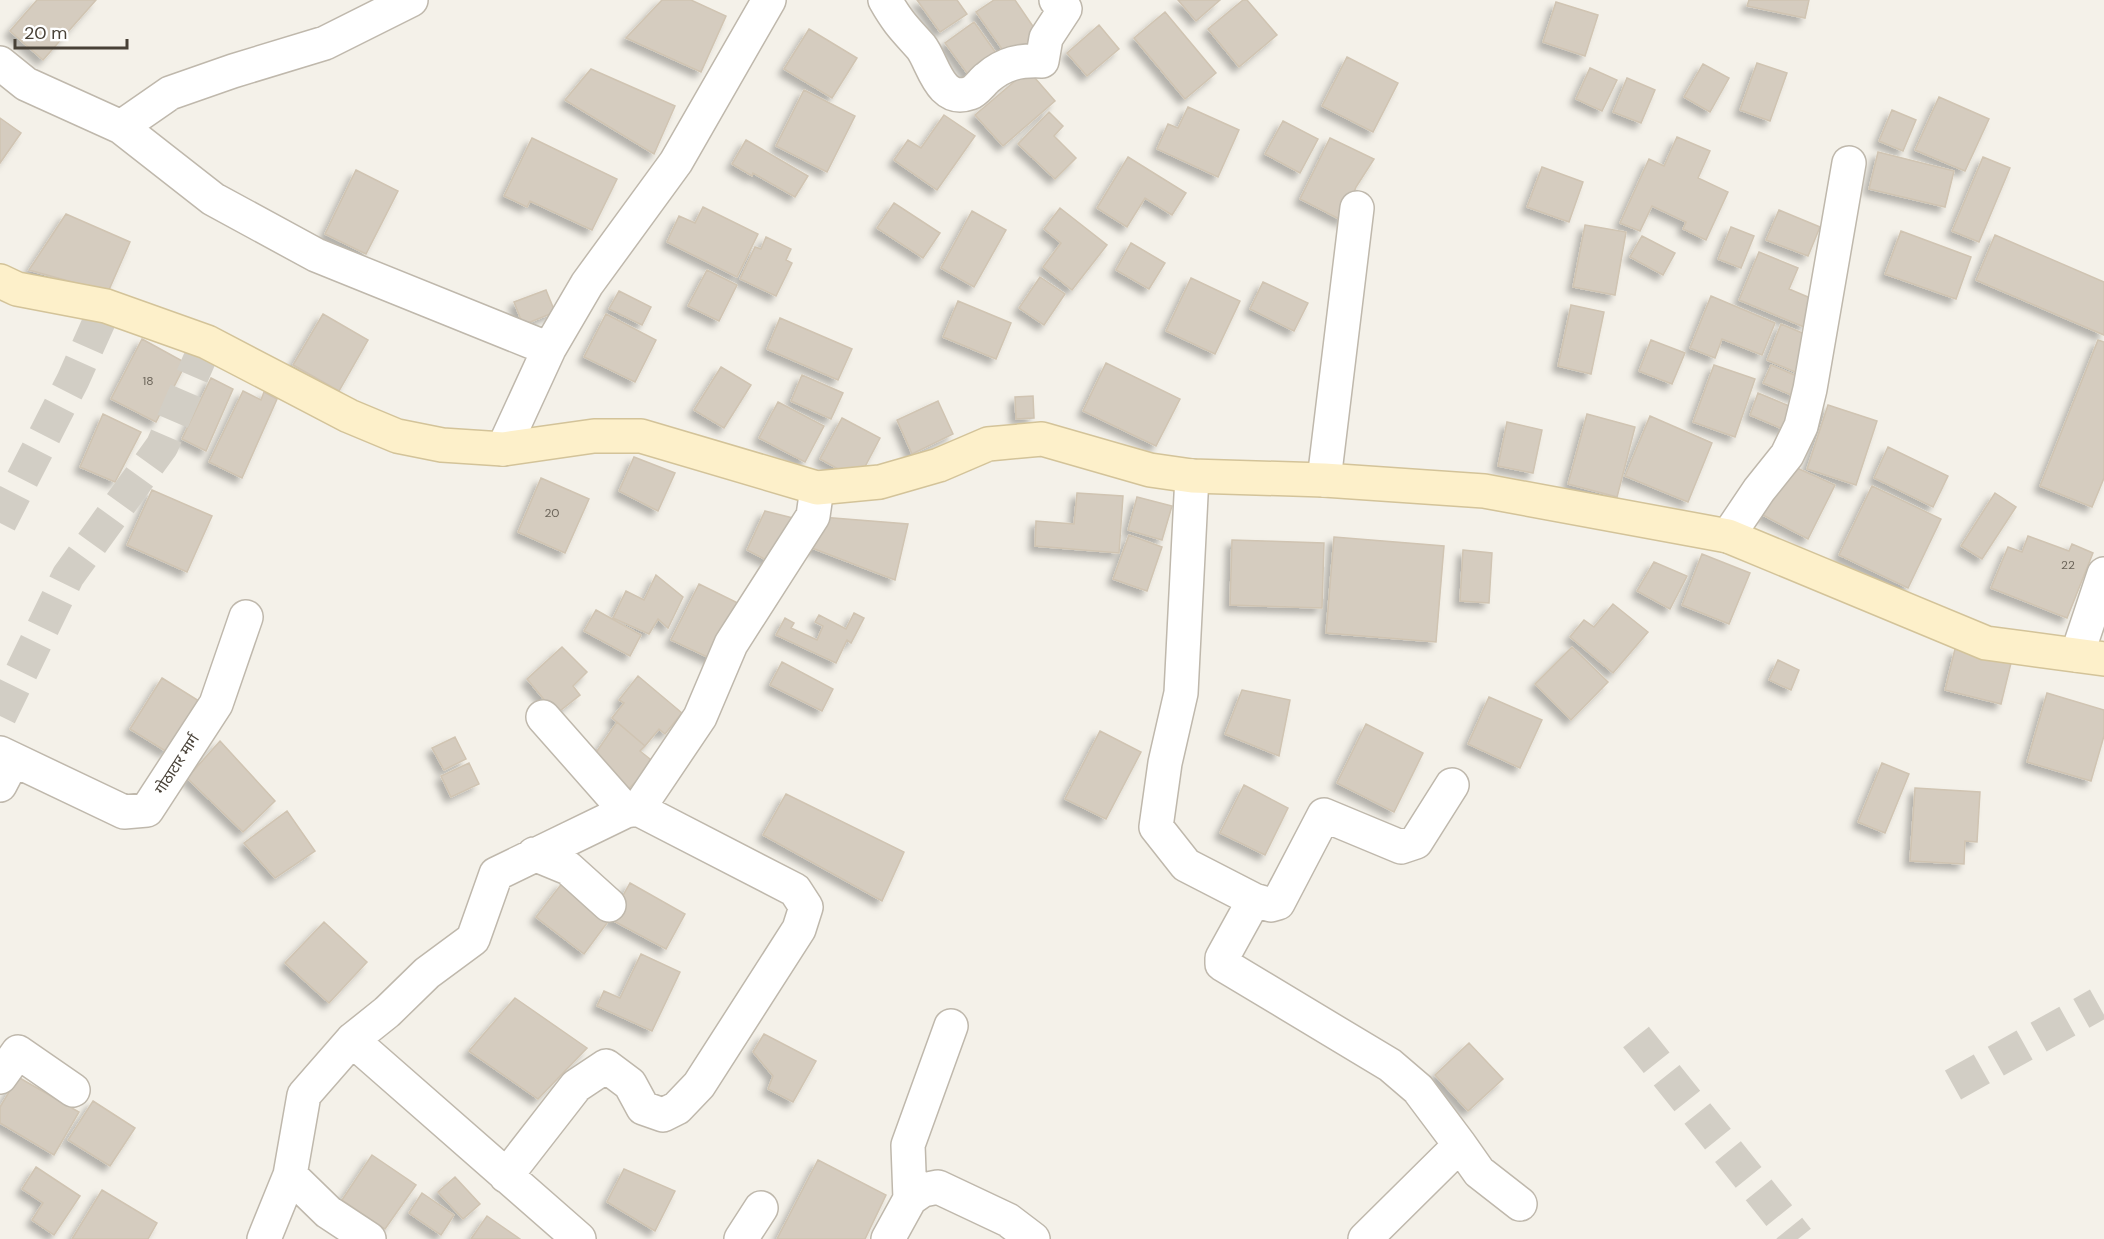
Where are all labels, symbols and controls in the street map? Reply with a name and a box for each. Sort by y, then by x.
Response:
scale bar [15,12,128,50]
text: 20 m [24,21,67,45]
house number: 18 [142,373,154,389]
house number: 20 [544,505,560,521]
house number: 22 [2061,557,2075,573]
street label: गोठाटार मार्ग [150,729,204,798]

